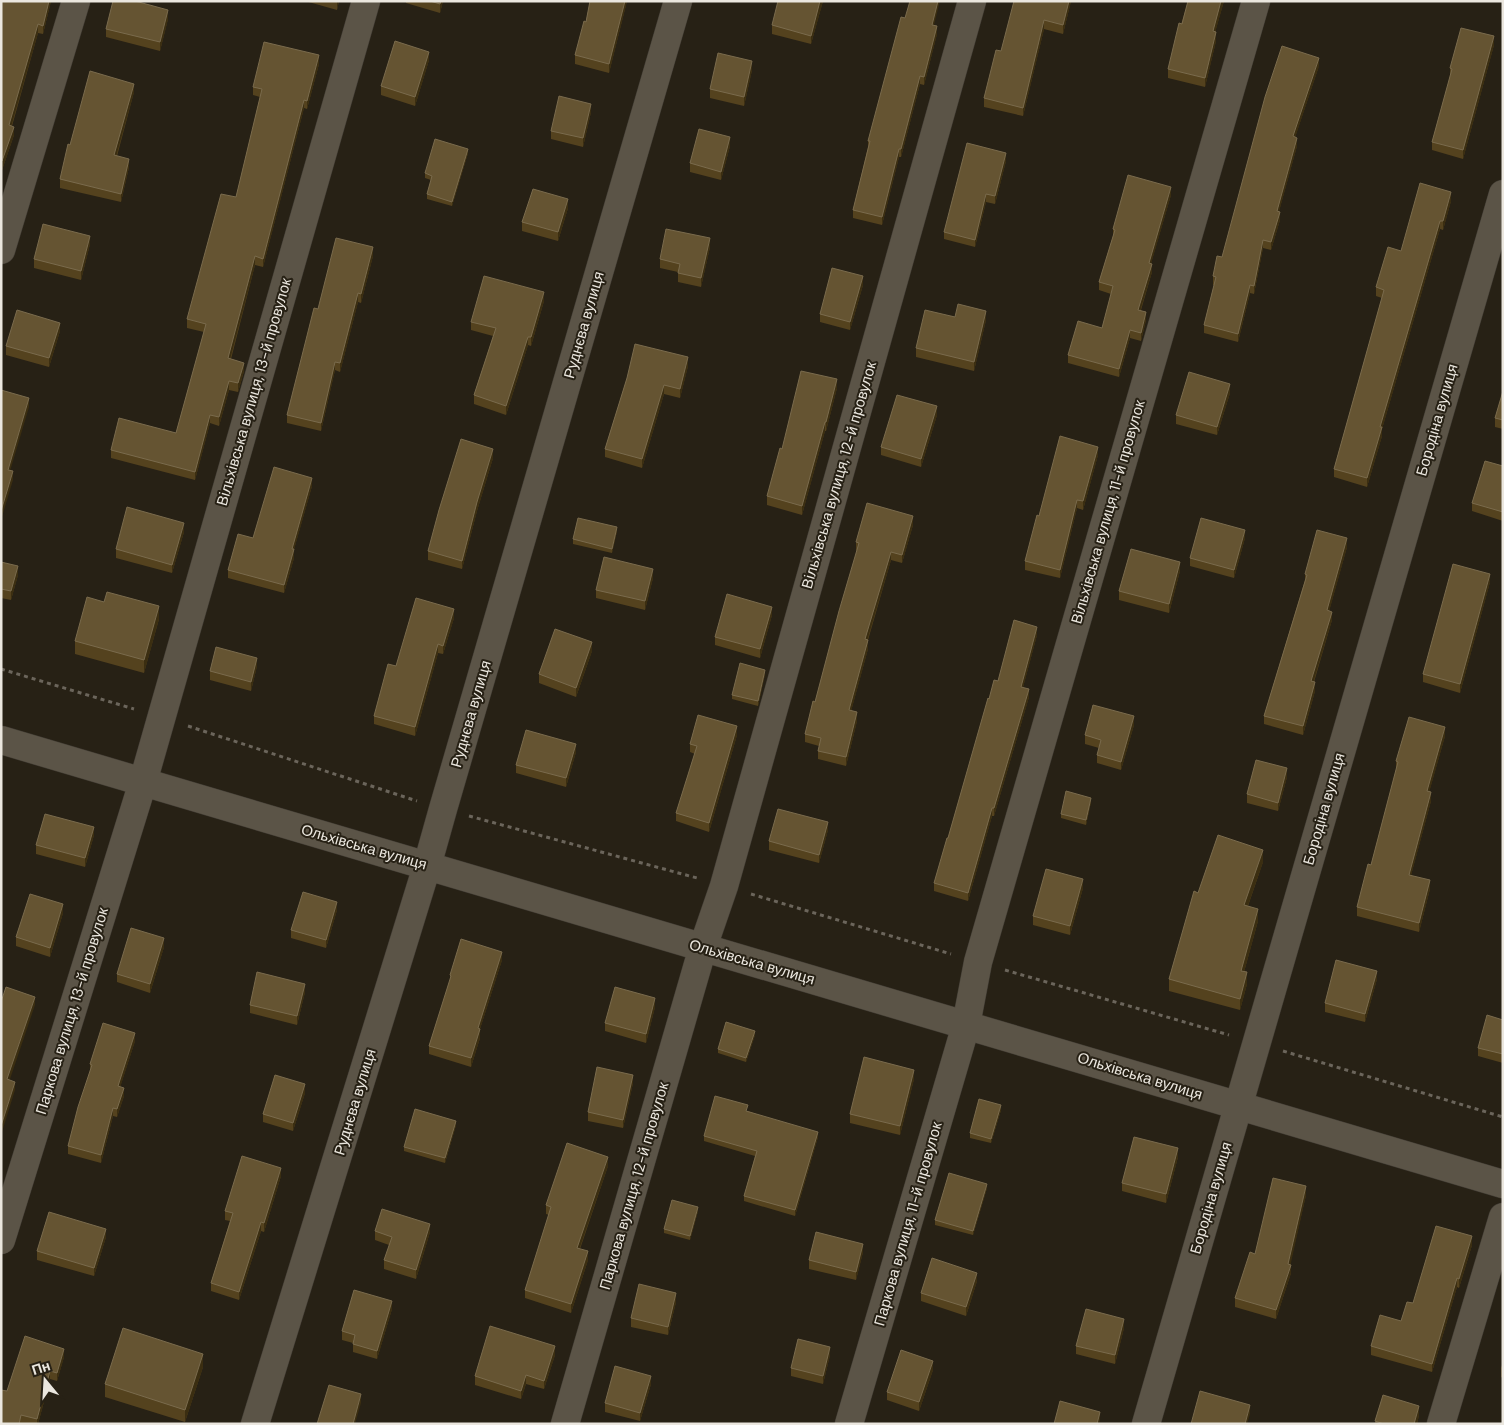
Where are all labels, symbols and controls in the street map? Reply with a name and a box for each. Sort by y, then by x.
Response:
street label: Руднєва вулиця [559,269,609,381]
street label: Вільхівська вулиця, 13-й провулок [212,275,296,508]
street label: Вільхівська вулиця, 12-й провулок [797,359,881,591]
street label: Бородіна вулиця [1411,362,1463,478]
street label: Вільхівська вулиця, 11-й провулок [1066,397,1150,626]
street label: Руднєва вулиця [446,658,496,770]
street label: Бородіна вулиця [1298,751,1350,867]
street label: Ольхівська вулиця [299,819,429,875]
street label: Паркова вулиця, 13-й провулок [31,905,113,1117]
street label: Ольхівська вулиця [687,934,817,990]
street label: Руднєва вулиця [329,1046,381,1158]
street label: Ольхівська вулиця [1075,1047,1205,1105]
street label: Паркова вулиця, 12-й провулок [595,1079,673,1292]
street label: Паркова вулиця, 11-й провулок [869,1119,947,1328]
street label: Бородіна вулиця [1185,1140,1237,1256]
north arrow [20,1355,70,1405]
text: Пн [29,1356,53,1379]

